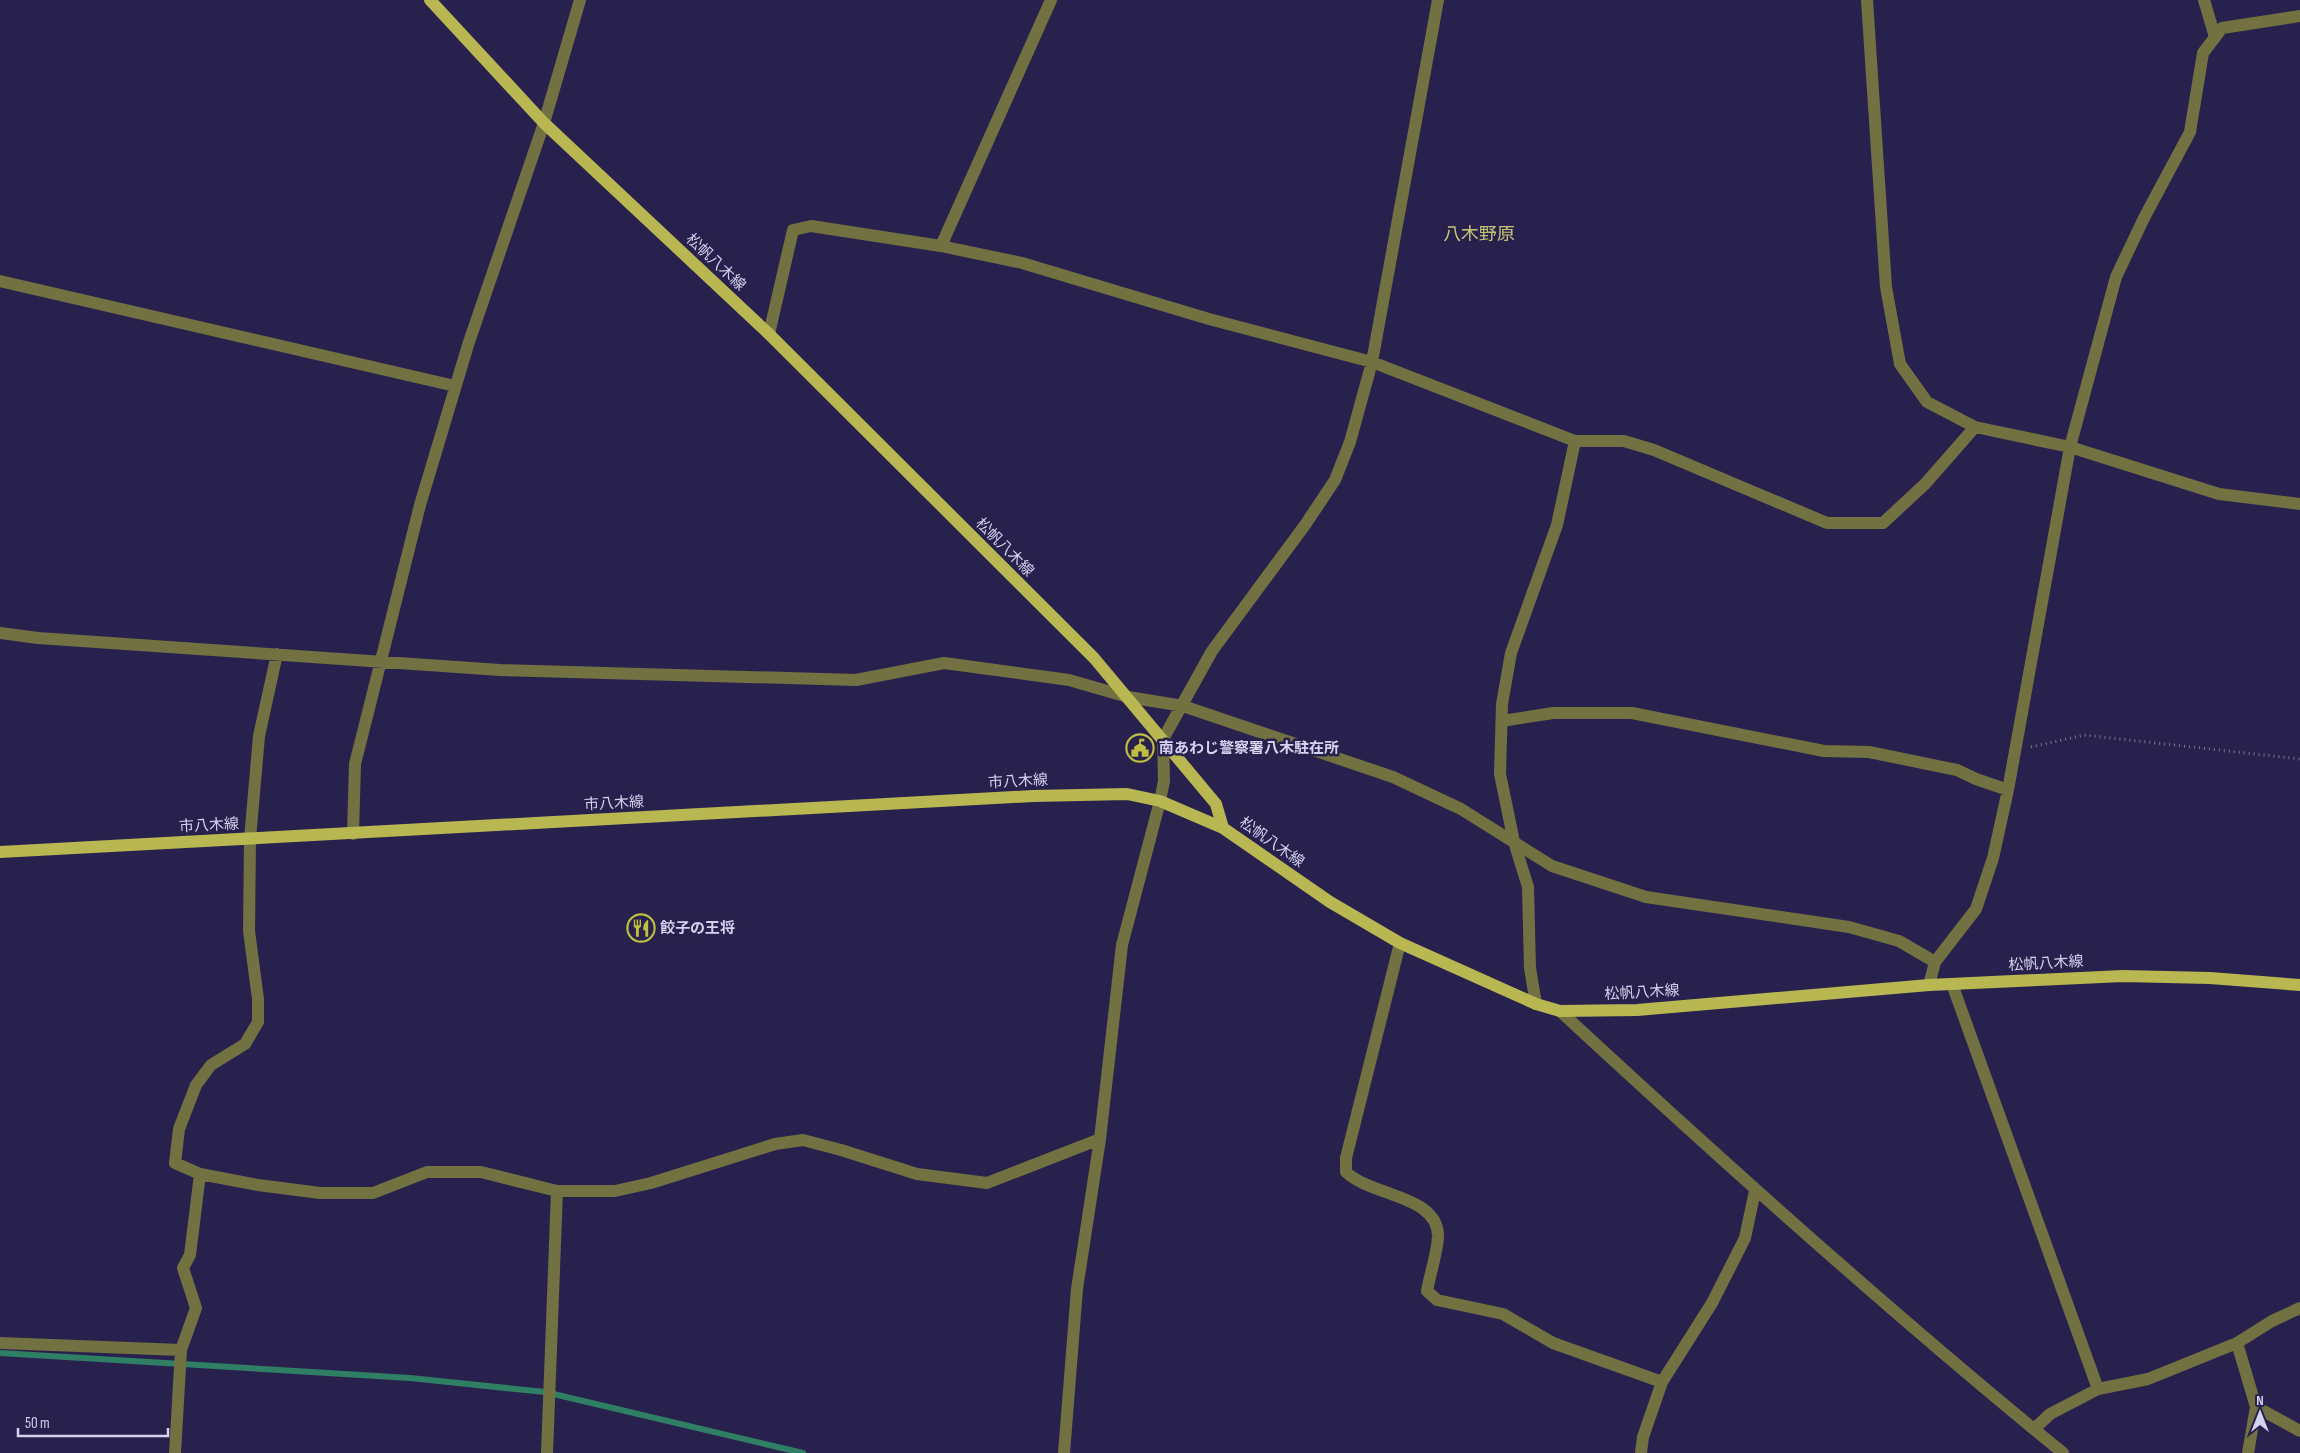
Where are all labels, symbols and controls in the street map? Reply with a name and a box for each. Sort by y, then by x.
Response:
district label: 八木野原 [1443,224,1515,245]
street label: 松帆八木線 [682,230,750,295]
street label: 松帆八木線 [971,514,1038,581]
public building icon: 南あわじ警察署八木駐在所 [1125,733,1155,763]
place label: 南あわじ警察署八木駐在所 [1159,739,1339,758]
street label: 市八木線 [988,770,1048,793]
street label: 市八木線 [584,792,644,815]
street label: 松帆八木線 [1236,813,1308,872]
street label: 市八木線 [179,814,239,837]
restaurant icon: 餃子の王将 [626,913,656,943]
place label: 餃子の王将 [660,919,735,938]
street label: 松帆八木線 [2008,952,2084,975]
street label: 松帆八木線 [1604,981,1680,1004]
north arrow [2235,1388,2285,1438]
text: N [2256,1392,2264,1409]
scale bar [18,1406,168,1438]
text: 50 m [25,1414,50,1433]

